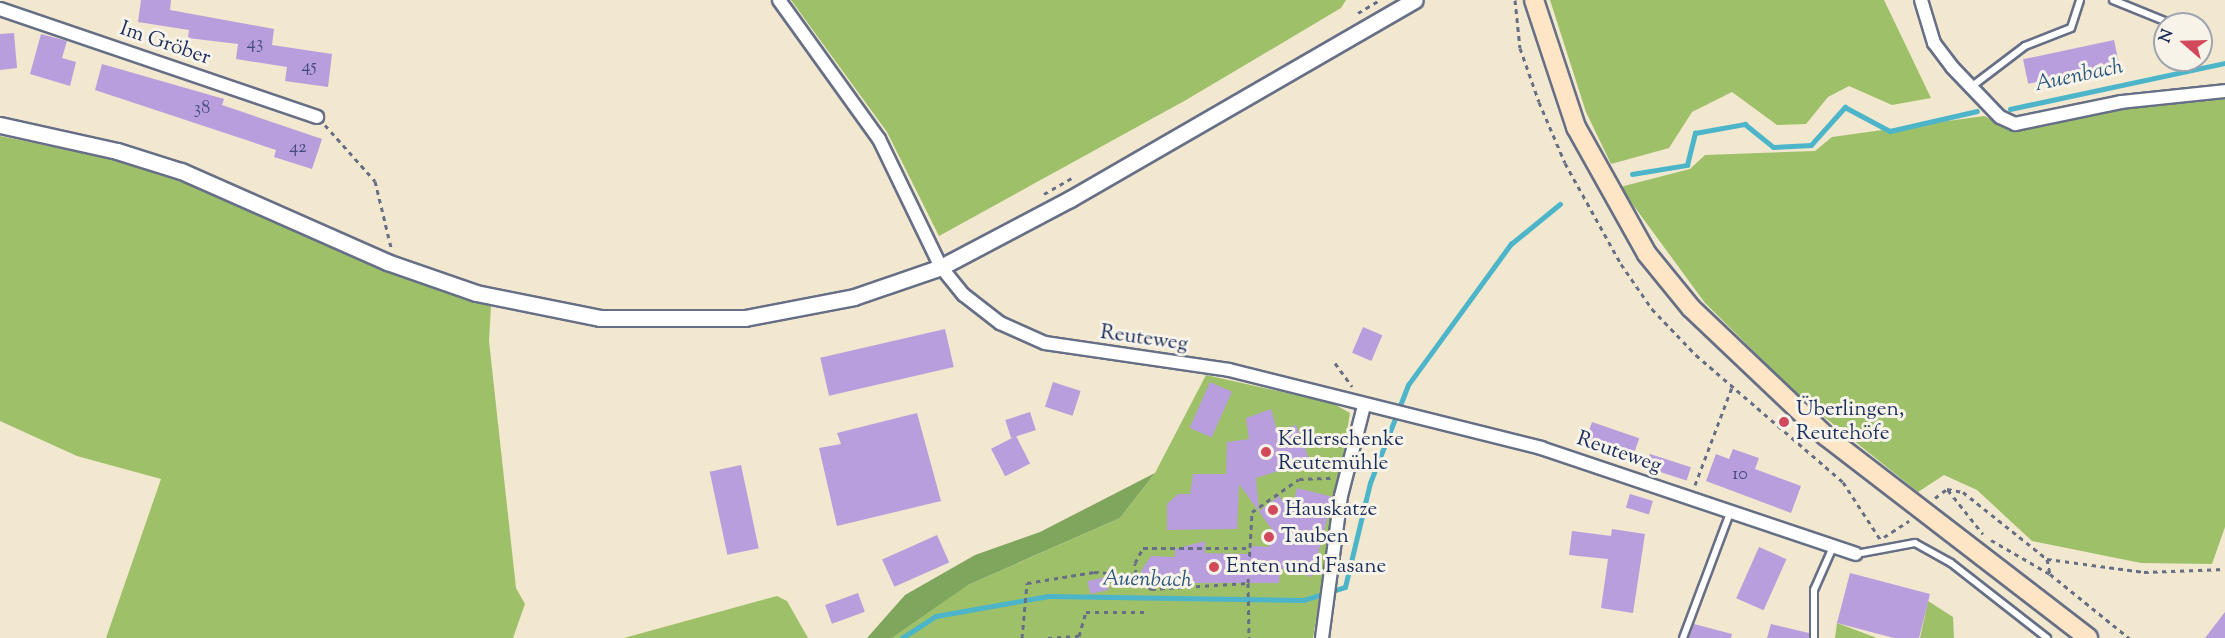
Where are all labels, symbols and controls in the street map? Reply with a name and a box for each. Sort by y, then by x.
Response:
north arrow [2153,12,2213,72]
street label: Im Gröber [116,17,214,71]
text: N [2155,26,2180,46]
house number: 43 [247,33,263,55]
water label: Auenbach [2032,55,2126,99]
house number: 45 [301,56,317,78]
house number: 38 [194,98,210,120]
house number: 42 [289,137,307,159]
street label: Reuteweg [1099,320,1189,358]
place label: Überlingen, Reutehöfe [1796,397,1904,447]
marker: Überlingen, Reutehöfe [1777,415,1791,429]
place label: Kellerschenke Reutemühle [1278,427,1404,477]
street label: Reuteweg [1573,427,1665,479]
marker: Kellerschenke Reutemühle [1259,445,1273,459]
house number: 10 [1732,464,1748,486]
place label: Hauskatze [1285,497,1377,523]
marker: Hauskatze [1266,503,1280,517]
place label: Tauben [1281,524,1349,550]
marker: Tauben [1262,530,1276,544]
place label: Enten und Fasane [1226,554,1386,580]
marker: Enten und Fasane [1207,560,1221,574]
water label: Auenbach [1102,567,1192,595]

